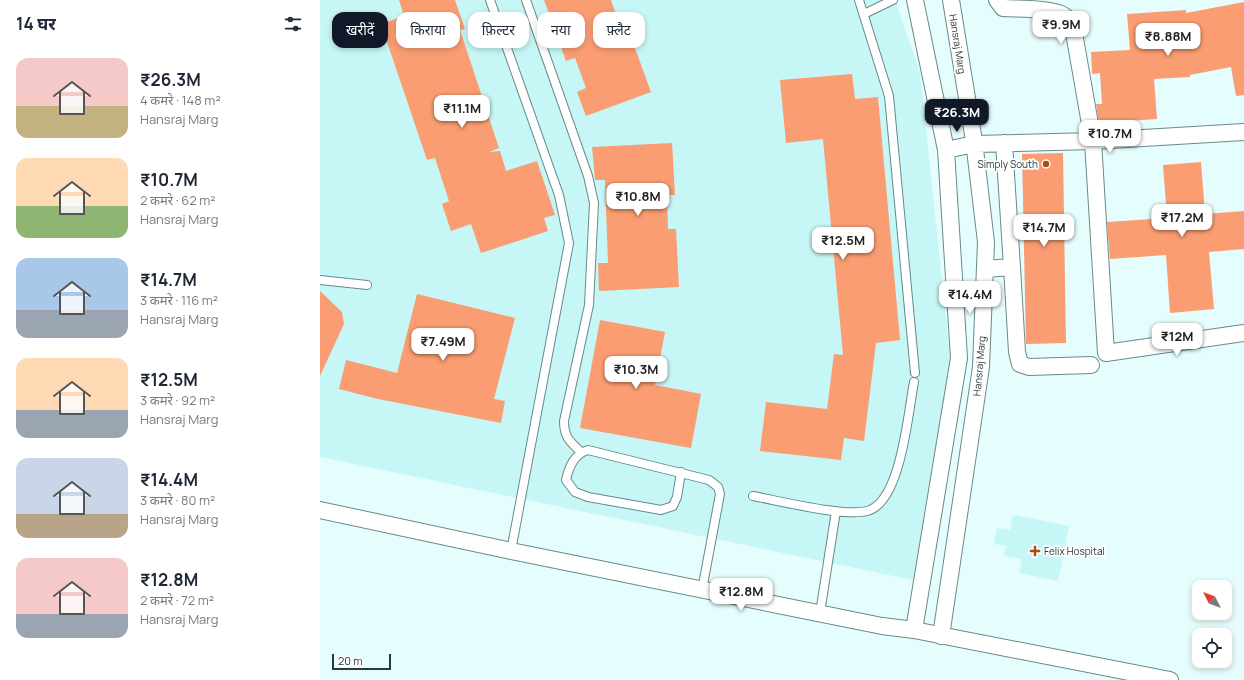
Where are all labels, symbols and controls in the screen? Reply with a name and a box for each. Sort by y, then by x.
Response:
pin: ₹9.9M [1033,11,1089,45]
text: 14 घर [16,12,56,35]
chip: खरीदें [332,12,388,48]
chip: किराया [396,12,460,48]
chip: फ़िल्टर [468,12,529,48]
chip: नया [537,12,585,48]
chip: फ़्लैट [593,12,645,48]
icon: filters [282,13,304,35]
street label: Hansraj Marg [946,13,970,75]
text: ₹9.9M [1041,15,1081,33]
pin: ₹8.88M [1135,23,1201,57]
text: ₹8.88M [1145,27,1191,45]
text: ₹26.3M [140,68,201,91]
icon: home [48,74,96,122]
text: 4 कमरे · 148 m² [140,91,221,109]
pin: ₹11.1M [429,95,495,129]
text: ₹11.1M [443,99,481,117]
pin: ₹26.3M [924,99,990,133]
text: ₹26.3M [934,103,980,121]
text: Hansraj Marg [140,110,218,128]
pin: ₹10.7M [1077,120,1143,154]
text: ₹10.7M [1088,124,1132,142]
place label: Simply South [978,157,1038,171]
marker: Simply South [1041,159,1051,169]
text: ₹10.7M [140,168,198,191]
icon: home [48,174,96,222]
pin: ₹10.8M [605,183,671,217]
text: ₹10.8M [615,187,661,205]
text: 2 कमरे · 62 m² [140,191,216,209]
pin: ₹17.2M [1149,204,1215,238]
text: ₹17.2M [1160,208,1204,226]
text: Hansraj Marg [140,210,218,228]
pin: ₹14.7M [1011,214,1077,248]
text: ₹14.7M [1022,218,1066,236]
pin: ₹12.5M [810,227,876,261]
text: ₹12.5M [821,231,865,249]
text: ₹14.7M [140,268,197,291]
icon: home [48,274,96,322]
pin: ₹14.4M [937,281,1003,315]
text: ₹14.4M [948,285,992,303]
text: 3 कमरे · 116 m² [140,291,218,309]
text: Hansraj Marg [140,310,218,328]
pin: ₹12M [1153,323,1201,357]
text: ₹12M [1161,327,1193,345]
pin: ₹7.49M [410,328,476,362]
text: ₹7.49M [420,332,466,350]
street label: Hansraj Marg [969,335,989,397]
pin: ₹10.3M [603,356,669,390]
text: ₹10.3M [614,360,658,378]
text: ₹12.5M [140,368,198,391]
icon: home [48,374,96,422]
text: 3 कमरे · 92 m² [140,391,215,409]
text: Hansraj Marg [140,410,218,428]
text: ₹14.4M [140,468,198,491]
icon: home [48,474,96,522]
text: 3 कमरे · 80 m² [140,491,215,509]
text: Hansraj Marg [140,510,218,528]
place label: Felix Hospital [1044,544,1105,558]
marker: Felix Hospital [1029,545,1041,557]
text: ₹12.8M [140,568,198,591]
icon: home [48,574,96,622]
pin: ₹12.8M [708,578,774,612]
north arrow [1192,580,1232,620]
map controls [1192,580,1232,668]
text: ₹12.8M [719,582,763,600]
text: 2 कमरे · 72 m² [140,591,214,609]
text: Hansraj Marg [140,610,218,628]
button: locate [1192,628,1232,668]
scale bar [332,652,391,671]
text: 20 m [338,653,363,668]

